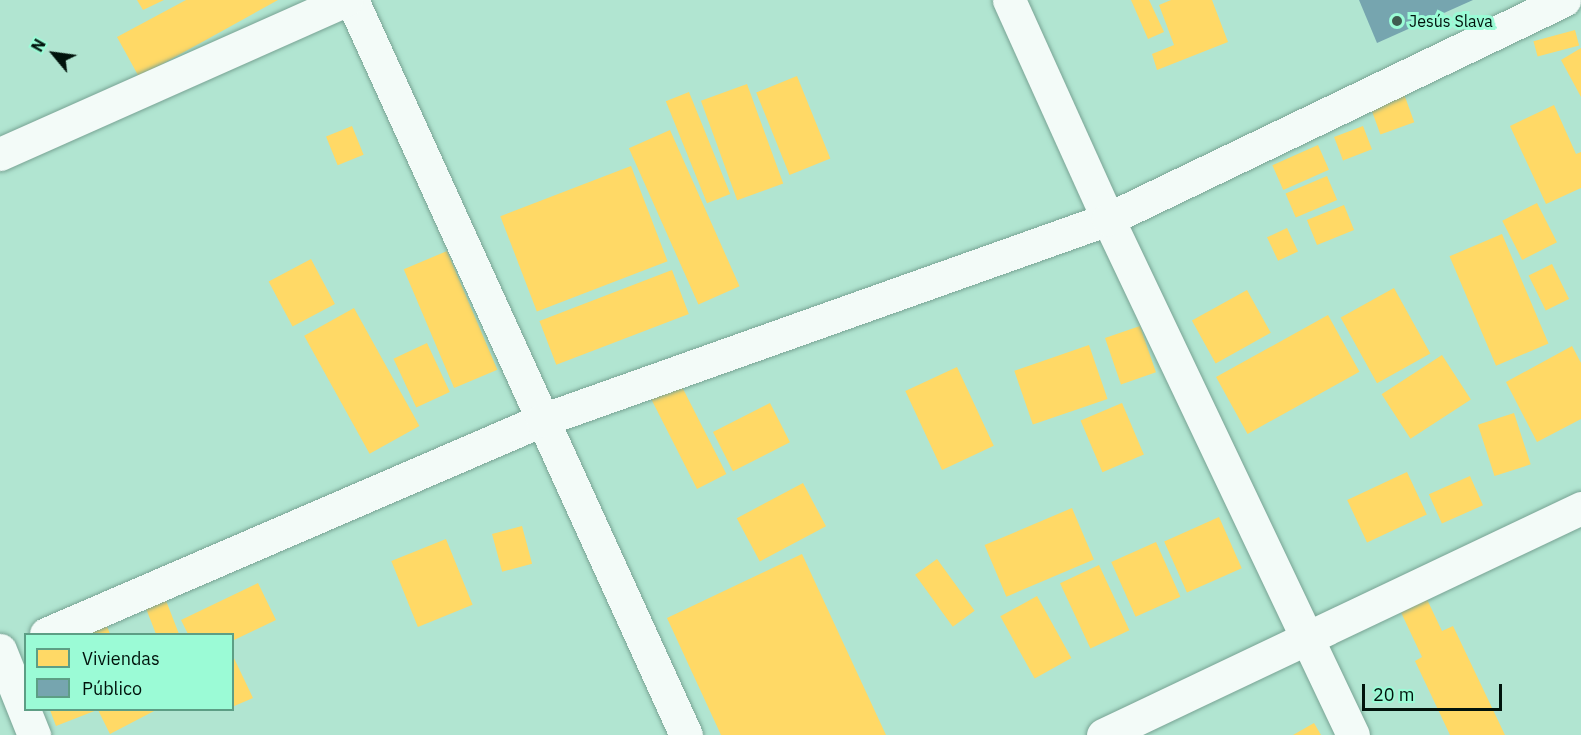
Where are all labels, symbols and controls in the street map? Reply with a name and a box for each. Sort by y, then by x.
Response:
place label: Jesús Slava [1409,11,1493,31]
marker: Jesús Slava [1390,14,1404,28]
north arrow [24,24,84,84]
text: N [27,35,50,55]
legend [24,633,234,711]
text: Viviendas [82,647,160,670]
scale bar [1365,672,1504,710]
text: Público [82,677,142,700]
text: 20 m [1373,683,1415,706]

